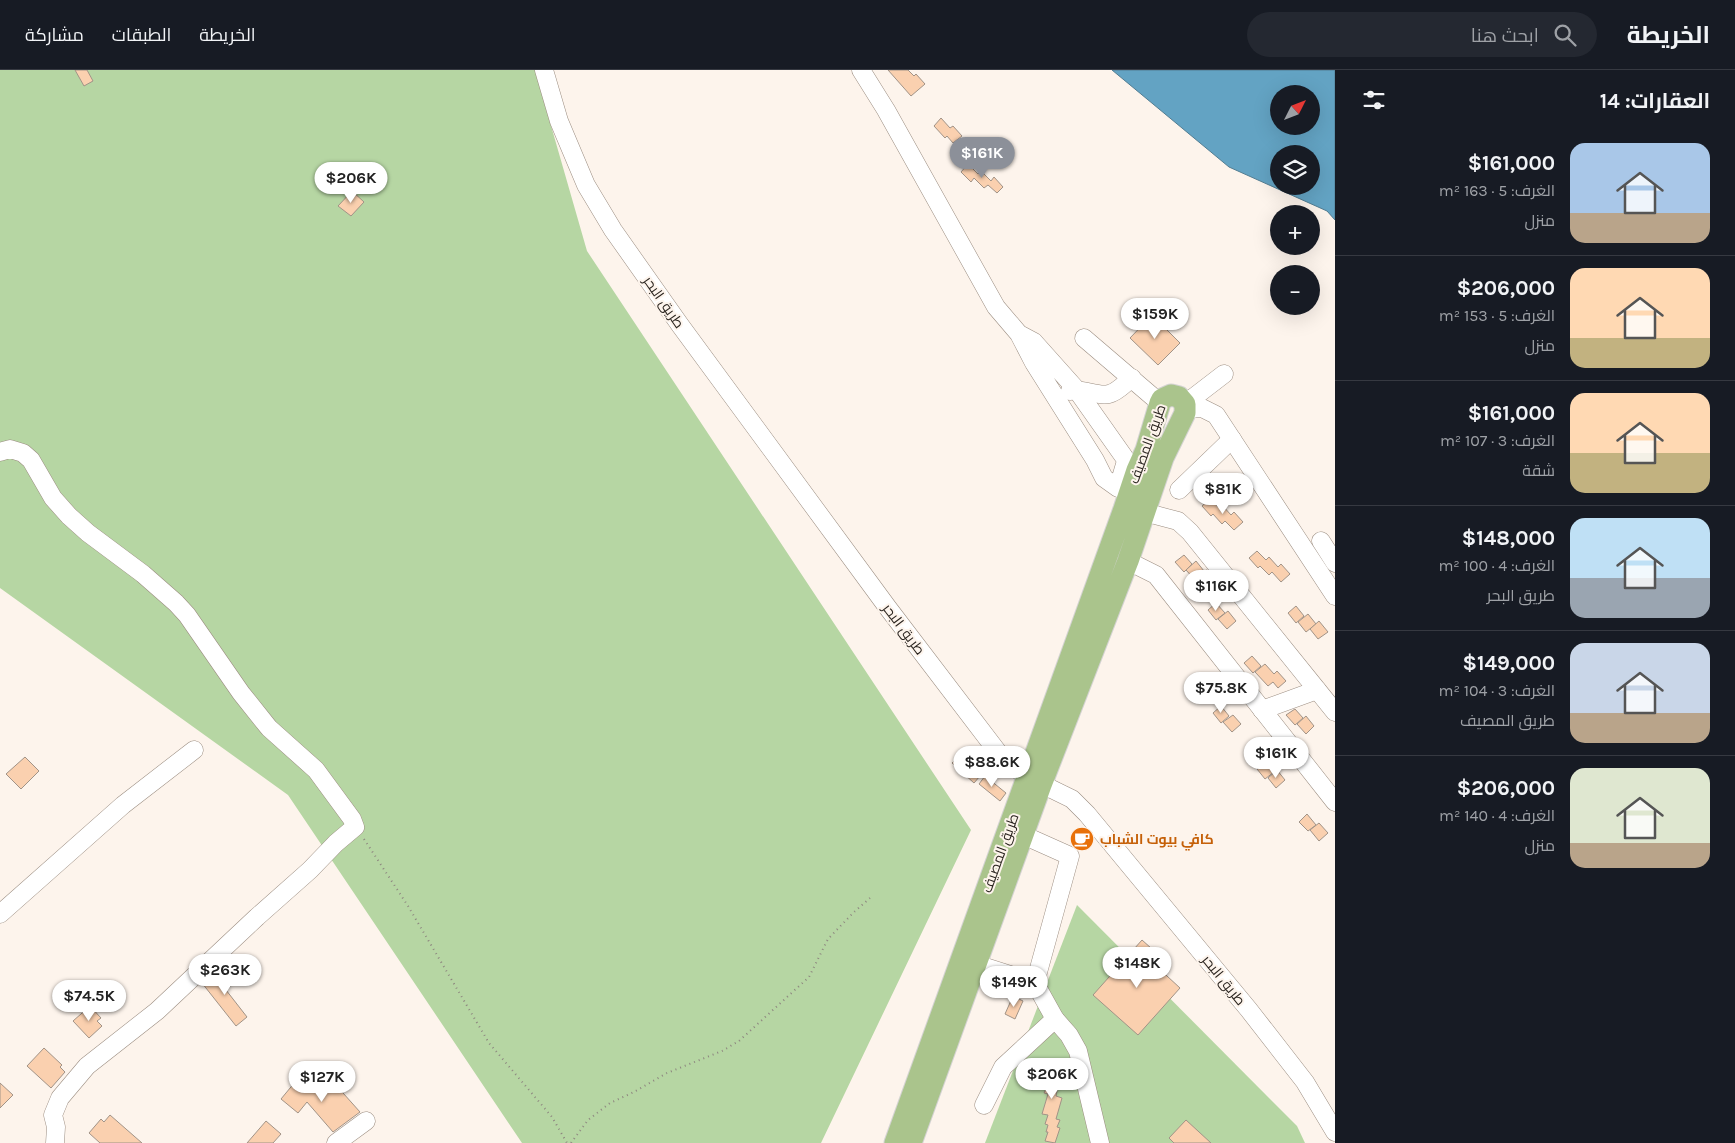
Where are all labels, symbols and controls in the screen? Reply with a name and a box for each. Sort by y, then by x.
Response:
search box [1247,12,1597,57]
icon: search [1551,21,1579,49]
text: الخريطة [1627,21,1710,49]
text: مشاركة [25,24,84,46]
text: الطبقات [112,24,171,46]
text: الخريطة [199,24,256,46]
text: ابحث هنا [1471,25,1539,47]
north arrow [1270,85,1320,135]
map controls [1270,85,1320,315]
icon: filters [1360,86,1388,114]
text: العقارات: 14 [1600,89,1710,113]
pin: $161K [947,136,1017,179]
text: $161K [961,143,1003,162]
button: layers [1270,145,1320,195]
text: $161,000 [1468,151,1555,175]
pin: $206K [316,162,386,204]
icon: home [1610,163,1670,223]
text: $206K [326,168,377,187]
text: الغرف: 5 · 163 m² [1439,181,1555,200]
button: + [1270,205,1320,255]
text: منزل [1525,211,1555,230]
button: − [1270,265,1320,315]
street label: طريق البحر [639,272,688,332]
text: $206,000 [1457,276,1555,300]
icon: home [1610,288,1670,348]
pin: $159K [1120,298,1190,340]
text: $159K [1132,304,1178,323]
text: الغرف: 5 · 153 m² [1439,306,1555,325]
text: منزل [1525,336,1555,355]
text: $161,000 [1468,401,1555,425]
street label: طريق المصيف [1125,402,1170,486]
icon: home [1610,413,1670,473]
text: الغرف: 3 · 107 m² [1440,431,1555,450]
text: شقة [1522,461,1555,480]
pin: $81K [1193,472,1253,515]
text: $81K [1204,479,1242,498]
text: $148,000 [1462,526,1555,550]
icon: home [1610,538,1670,598]
text: الغرف: 4 · 100 m² [1438,556,1555,575]
pin: $116K [1181,570,1251,612]
text: $116K [1195,576,1237,595]
text: طريق البحر [1487,586,1555,605]
street label: طريق البحر [878,600,928,658]
text: $149,000 [1463,651,1555,675]
icon: home [1610,663,1670,723]
pin: $75.8K [1180,672,1262,714]
text: $75.8K [1195,678,1247,697]
text: الغرف: 3 · 104 m² [1438,681,1555,700]
text: طريق المصيف [1460,711,1555,730]
pin: $161K [1241,736,1311,779]
text: $161K [1255,743,1297,762]
pin: $88.6K [951,746,1033,788]
text: $88.6K [964,752,1020,771]
text: $206,000 [1457,776,1555,800]
icon: home [1610,788,1670,848]
text: الغرف: 4 · 140 m² [1439,806,1555,825]
street label: طريق المصيف [978,811,1023,895]
cafe icon: كافي بيوت الشباب [1069,826,1095,852]
place label: كافي بيوت الشباب [1100,831,1214,851]
text: منزل [1525,836,1555,855]
pin: $148K [1102,946,1172,989]
street label: طريق البحر [1198,951,1249,1009]
text: $148K [1113,953,1161,972]
pin: $263K [190,954,260,996]
text: $263K [200,960,250,979]
pin: $149K [979,966,1049,1008]
text: $149K [991,972,1037,991]
pin: $74.5K [48,980,130,1022]
text: $74.5K [63,986,115,1005]
pin: $206K [1017,1058,1087,1100]
pin: $127K [287,1060,357,1103]
text: $206K [1027,1064,1078,1083]
text: $127K [300,1067,344,1086]

